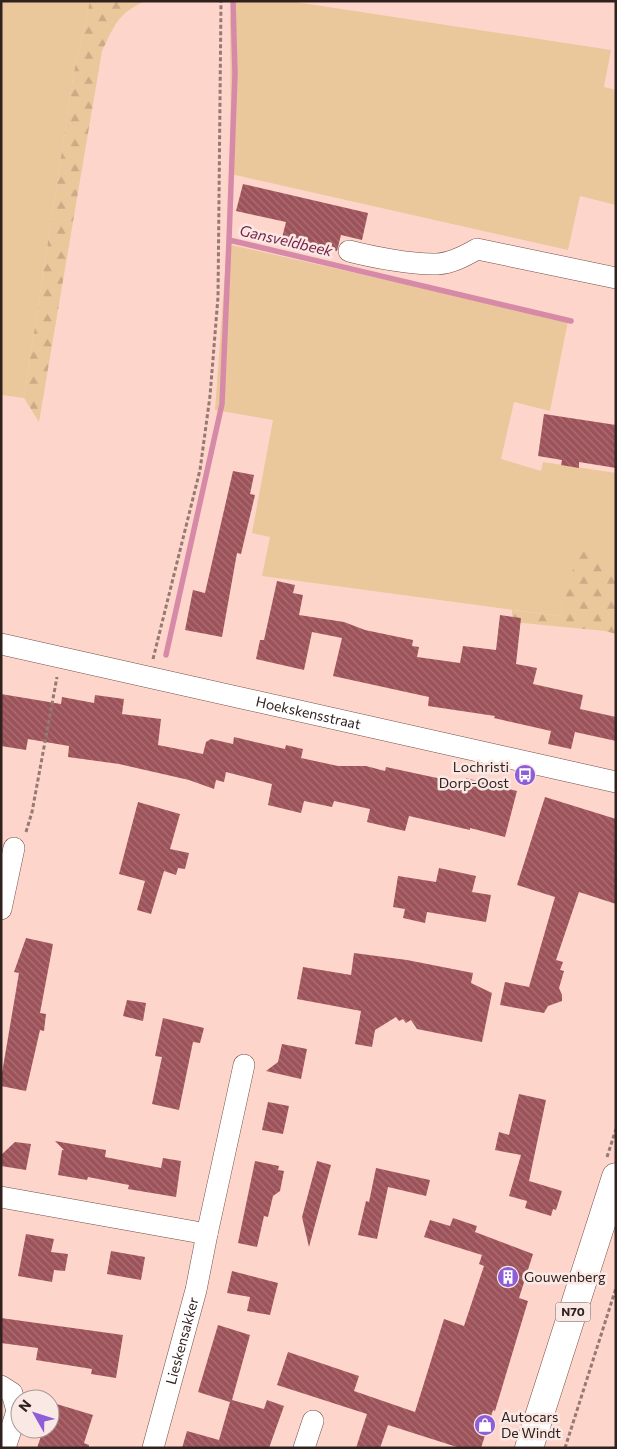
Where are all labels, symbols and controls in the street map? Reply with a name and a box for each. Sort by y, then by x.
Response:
water label: Gansveldbeek [238,221,335,260]
street label: Hoekskensstraat [254,692,363,733]
place label: Lochristi Dorp-Oost [439,758,509,791]
bus stop icon: Lochristi Dorp-Oost [513,763,537,787]
building icon: Gouwenberg [496,1265,520,1289]
place label: Gouwenberg [524,1268,606,1285]
street label: Lieskensakker [162,1295,202,1386]
road number: N70 [556,1302,590,1321]
north arrow [10,1389,60,1439]
text: N [15,1396,34,1415]
place label: Autocars De Windt [501,1408,561,1441]
shop icon: Autocars De Windt [473,1413,497,1437]

